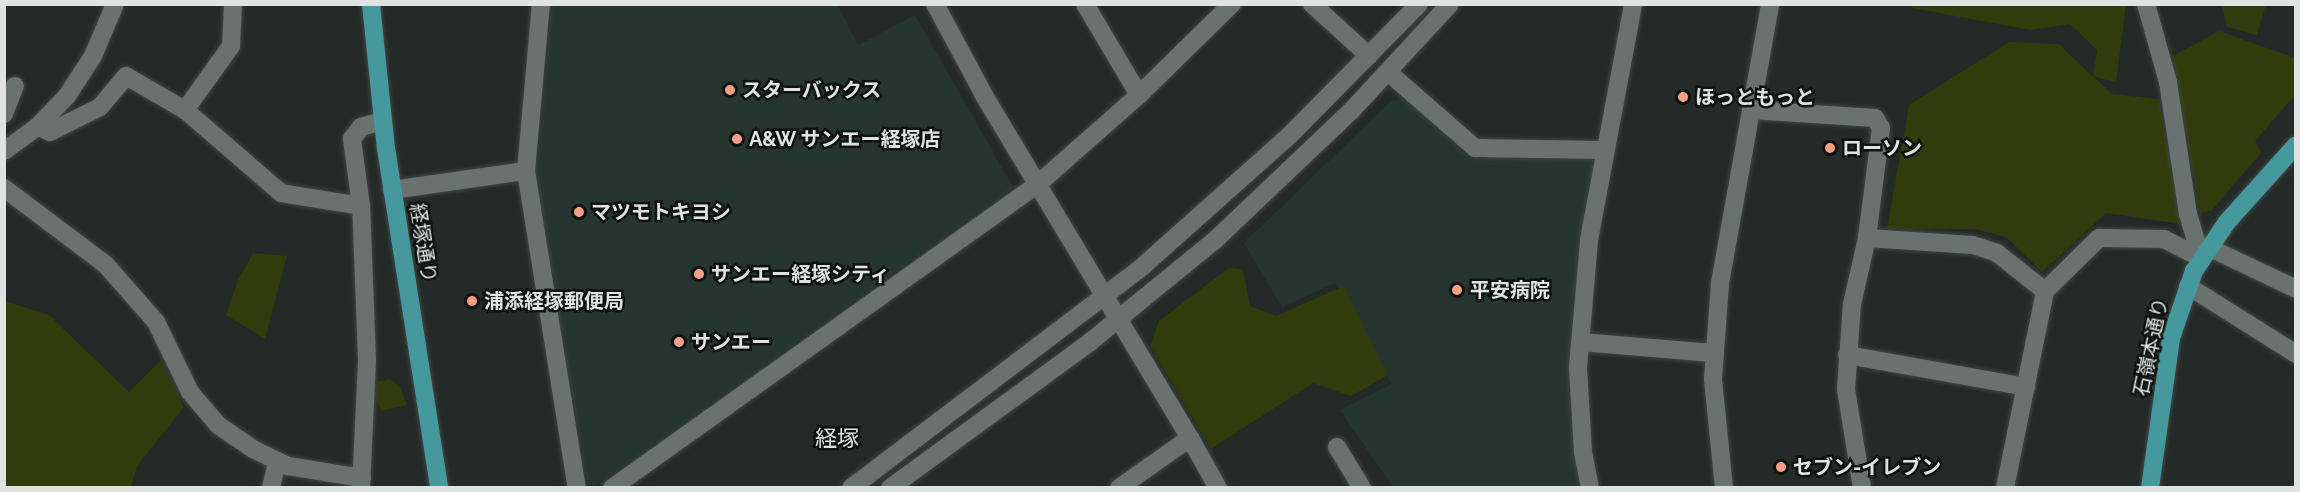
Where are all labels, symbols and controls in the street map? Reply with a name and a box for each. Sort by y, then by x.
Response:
place label: スターバックス [742,78,882,102]
marker: スターバックス [723,83,737,97]
place label: ほっともっと [1695,85,1815,109]
marker: ほっともっと [1676,90,1690,104]
place label: A&W サンエー経塚店 [749,127,941,151]
marker: A&W サンエー経塚店 [730,132,744,146]
place label: ローソン [1842,136,1922,160]
marker: ローソン [1823,141,1837,155]
place label: マツモトキヨシ [591,200,731,224]
street label: 経塚通り [405,202,441,284]
marker: マツモトキヨシ [572,205,586,219]
place label: サンエー経塚シティ [711,262,891,286]
marker: サンエー経塚シティ [692,267,706,281]
place label: 平安病院 [1470,278,1550,302]
marker: 平安病院 [1448,281,1466,299]
place label: 浦添経塚郵便局 [484,289,624,313]
marker: 浦添経塚郵便局 [465,294,479,308]
street label: 石嶺本通り [2129,296,2173,398]
place label: サンエー [691,330,771,354]
marker: サンエー [672,335,686,349]
district label: 経塚 [815,426,859,452]
place label: セブン-イレブン [1793,455,1941,479]
marker: セブン-イレブン [1774,460,1788,474]

